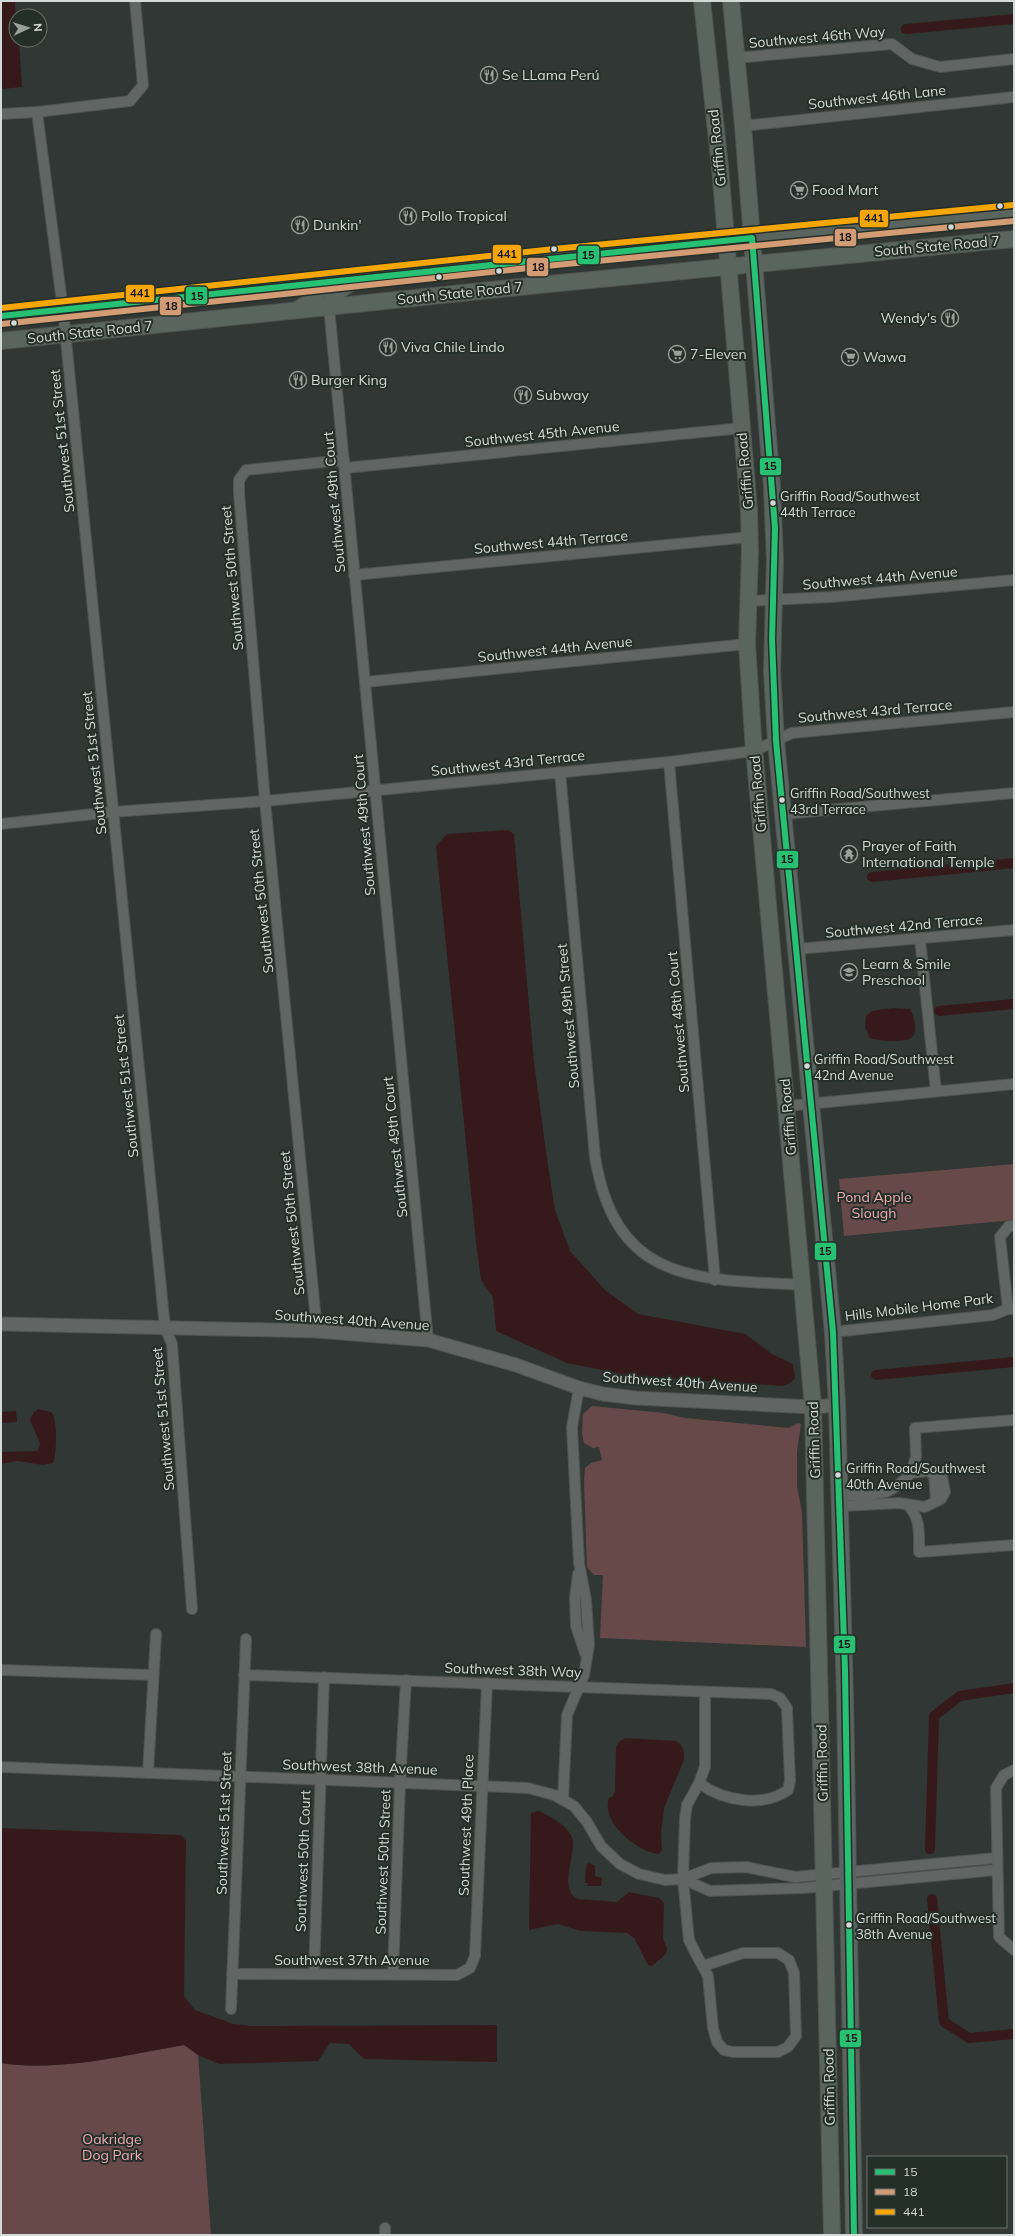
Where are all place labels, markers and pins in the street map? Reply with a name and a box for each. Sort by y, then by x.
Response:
restaurant icon: Se LLama Perú [479,65,499,85]
place label: Se LLama Perú [502,66,600,84]
supermarket icon: Food Mart [789,180,809,200]
place label: Food Mart [812,181,879,199]
unlabelled marker [995,201,1005,211]
restaurant icon: Pollo Tropical [398,206,418,226]
place label: Pollo Tropical [421,207,507,225]
restaurant icon: Dunkin' [290,215,310,235]
place label: Dunkin' [313,216,362,234]
unlabelled marker [946,222,956,232]
unlabelled marker [549,244,559,254]
unlabelled marker [494,266,504,276]
unlabelled marker [434,272,444,282]
restaurant icon: Wendy's [940,308,960,328]
place label: Wendy's [881,309,937,327]
unlabelled marker [9,318,19,328]
restaurant icon: Viva Chile Lindo [378,337,398,357]
place label: Viva Chile Lindo [401,338,505,356]
supermarket icon: 7-Eleven [667,344,687,364]
place label: 7-Eleven [690,345,747,363]
supermarket icon: Wawa [840,347,860,367]
place label: Wawa [863,348,907,366]
restaurant icon: Burger King [288,370,308,390]
place label: Burger King [311,371,387,389]
restaurant icon: Subway [513,385,533,405]
place label: Subway [536,386,589,404]
place label: Griffin Road/Southwest 44th Terrace [780,488,920,520]
marker: Griffin Road/Southwest 44th Terrace [768,498,778,508]
place label: Griffin Road/Southwest 43rd Terrace [790,785,930,817]
marker: Griffin Road/Southwest 43rd Terrace [777,795,787,805]
place label: Prayer of Faith International Temple [862,837,994,871]
temple icon: Prayer of Faith International Temple [839,844,859,864]
place label: Learn & Smile Preschool [862,955,951,989]
school or university icon: Learn & Smile Preschool [839,962,859,982]
place label: Griffin Road/Southwest 42nd Avenue [814,1051,954,1083]
marker: Griffin Road/Southwest 42nd Avenue [802,1061,812,1071]
place label: Griffin Road/Southwest 40th Avenue [846,1460,986,1492]
marker: Griffin Road/Southwest 40th Avenue [833,1470,843,1480]
place label: Griffin Road/Southwest 38th Avenue [856,1910,996,1942]
marker: Griffin Road/Southwest 38th Avenue [844,1920,854,1930]

